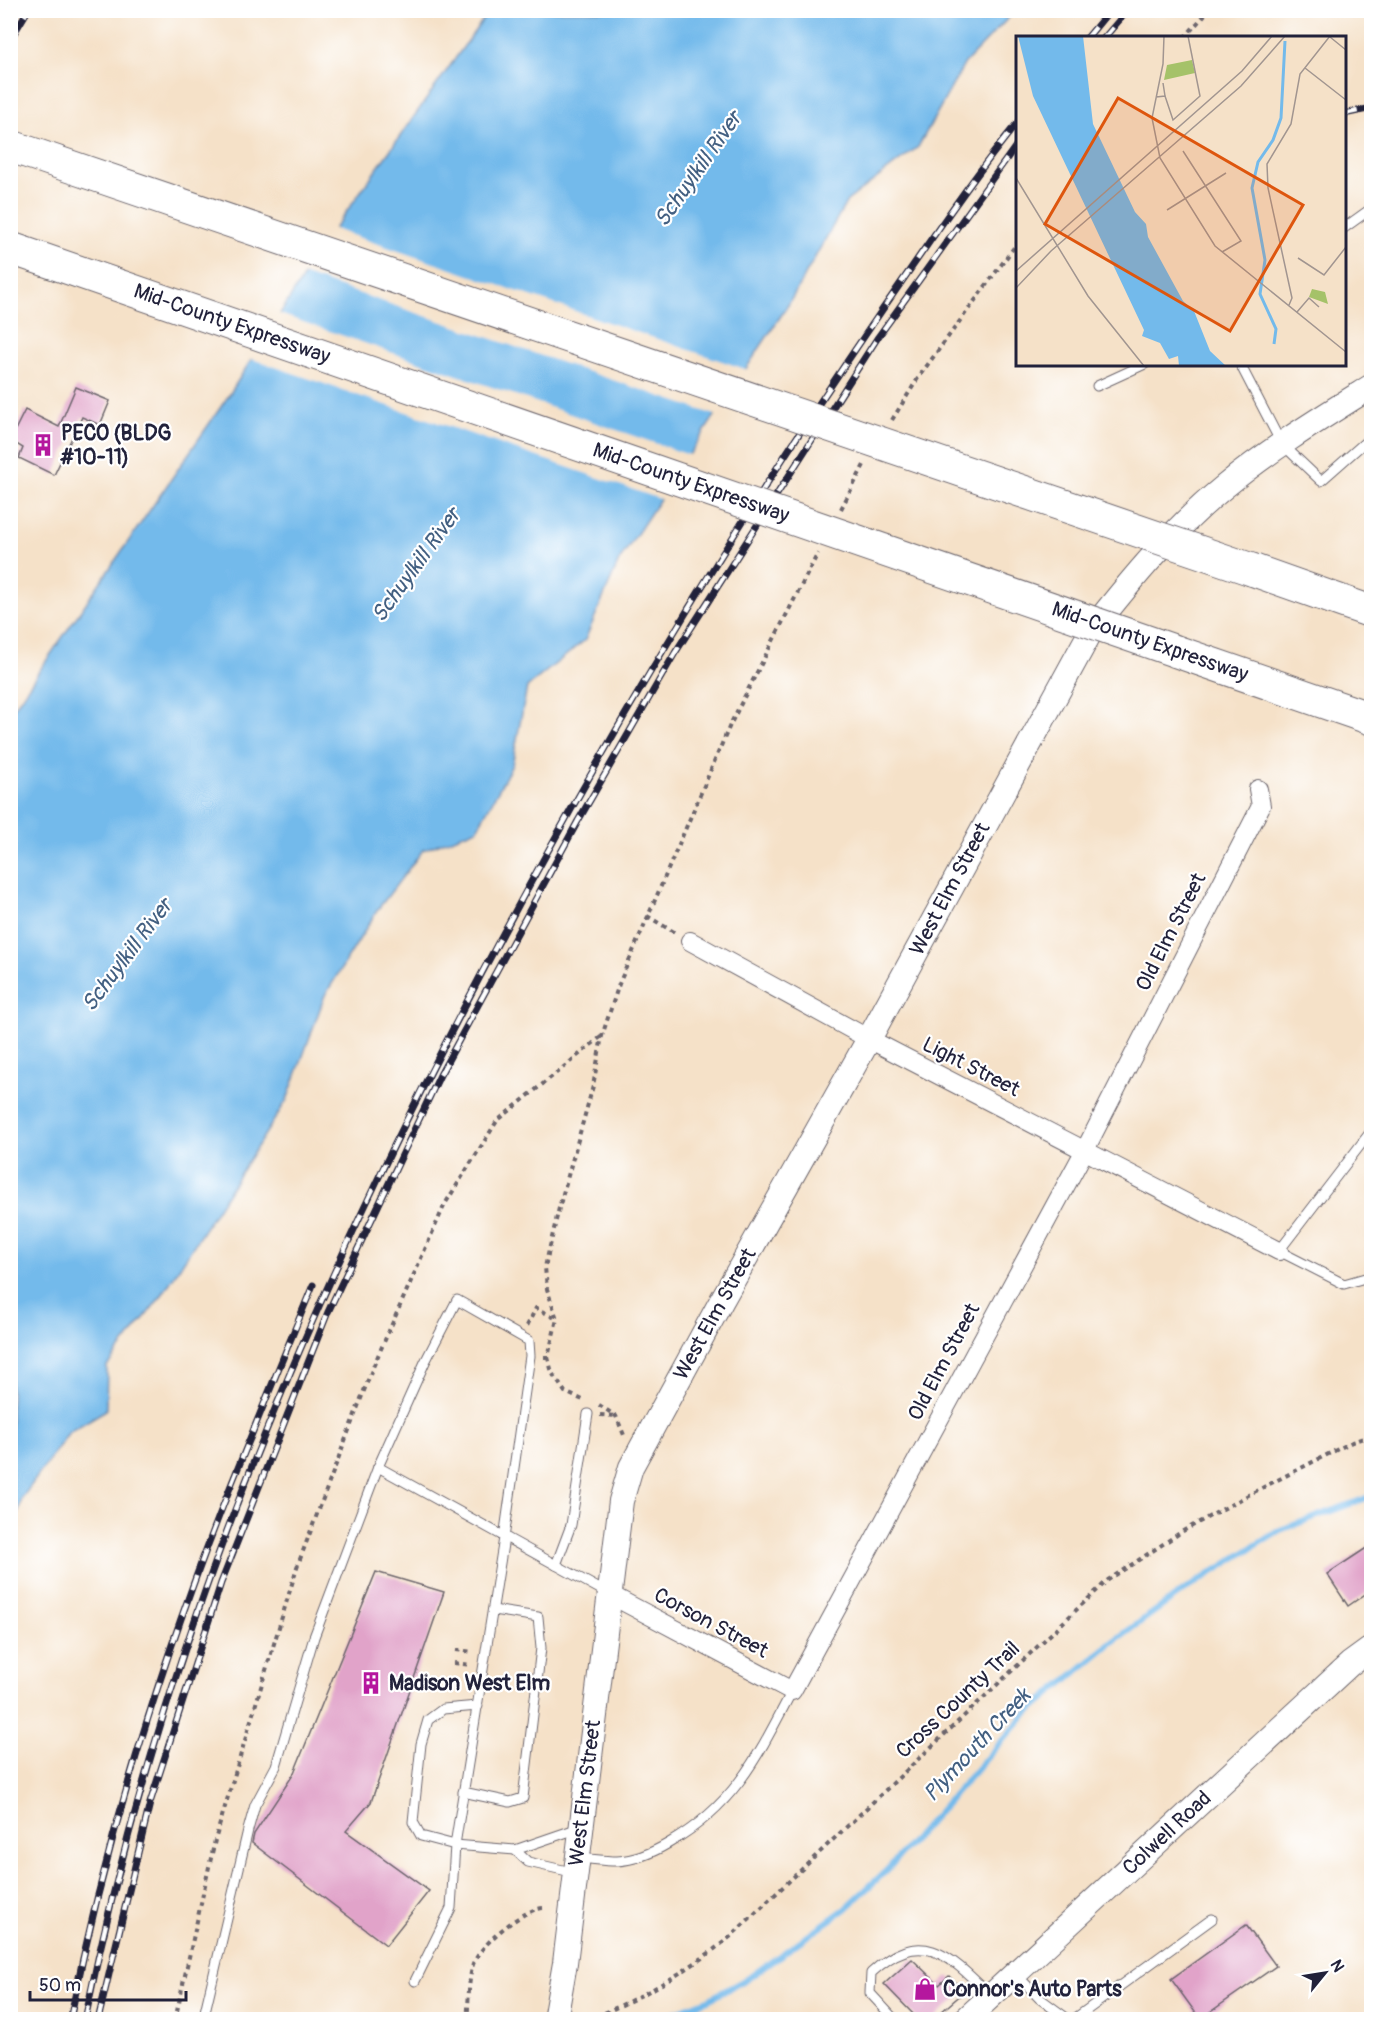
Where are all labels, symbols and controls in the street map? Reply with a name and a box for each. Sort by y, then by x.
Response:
inset map [1016,36,1346,366]
water label: Schuylkill River [648,103,750,232]
street label: Mid-County Expressway [130,278,334,370]
place label: PECO (BLDG #10-11) [60,420,171,471]
building icon: PECO (BLDG #10-11) [30,432,56,458]
street label: Mid-County Expressway [589,437,793,529]
water label: Schuylkill River [365,500,469,628]
street label: Mid-County Expressway [1048,596,1252,688]
street label: West Elm Street [904,817,997,960]
street label: Old Elm Street [1130,868,1213,996]
water label: Schuylkill River [75,890,180,1017]
street label: Light Street [918,1031,1025,1103]
street label: West Elm Street [668,1243,763,1385]
street label: Old Elm Street [902,1298,987,1425]
street label: Corson Street [649,1582,773,1665]
street label: Cross County Trail [890,1636,1026,1764]
building icon: Madison West Elm [358,1670,384,1696]
place label: Madison West Elm [389,1670,550,1697]
water label: Plymouth Creek [917,1681,1038,1808]
street label: West Elm Street [563,1718,607,1867]
street label: Colwell Road [1117,1785,1217,1881]
north arrow [1295,1943,1355,2003]
text: N [1326,1956,1349,1976]
scale bar [30,1964,186,2002]
text: 50 m [39,1974,81,1997]
shop icon: Connor's Auto Parts [912,1976,938,2002]
place label: Connor's Auto Parts [943,1976,1122,2003]

